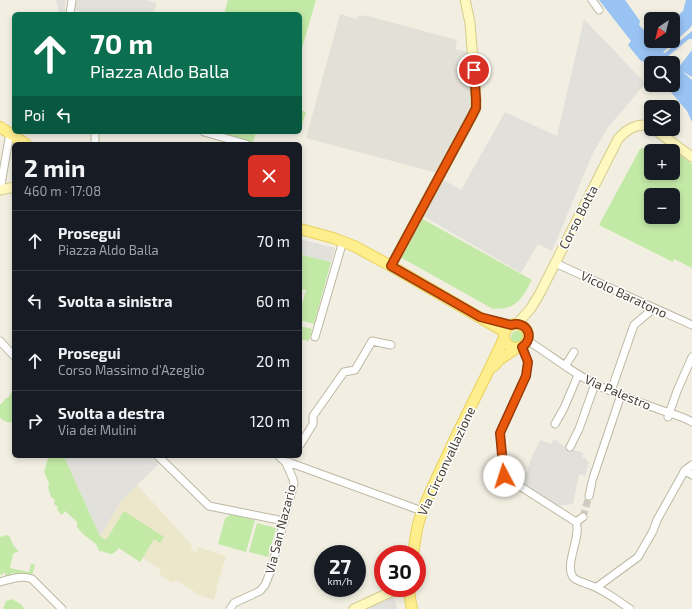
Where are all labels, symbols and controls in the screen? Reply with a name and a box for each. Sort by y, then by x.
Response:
north arrow [644,12,680,48]
map controls [644,12,680,224]
text: 70 m [90,26,153,60]
icon: ahead [24,28,76,80]
pin [457,53,491,87]
button: search [644,56,680,92]
icon: arrive [463,59,485,81]
text: Piazza Aldo Balla [90,60,230,82]
button: layers [644,100,680,136]
icon: left [53,104,75,126]
text: Poi [24,106,45,124]
button: + [644,144,680,180]
text: 2 min [24,153,85,182]
button: close [248,155,290,197]
street label: Corso Botta [555,182,601,252]
text: 460 m · 17:08 [24,183,101,199]
button: − [644,188,680,224]
text: Prosegui [58,224,121,242]
icon: ahead [24,230,46,252]
text: 70 m [257,232,290,250]
text: Piazza Aldo Balla [58,242,159,258]
street label: Vicolo Baratono [578,267,670,321]
icon: left [24,290,46,312]
text: Svolta a sinistra [58,292,173,310]
text: 60 m [256,292,290,310]
text: Prosegui [58,344,121,362]
icon: ahead [24,350,46,372]
text: 20 m [256,352,290,370]
text: Corso Massimo d'Azeglio [58,362,205,378]
street label: Via Palestro [582,371,654,413]
text: Svolta a destra [58,404,165,422]
street label: Via Circonvallazione [414,404,478,518]
icon: right [24,410,46,432]
text: 120 m [250,412,290,430]
text: Via dei Mulini [58,422,136,438]
position arrow [483,455,525,497]
street label: Via San Nazario [261,482,299,576]
speed limit sign: 30 [374,545,426,597]
text: 27 [329,554,351,578]
text: km/h [328,575,352,587]

